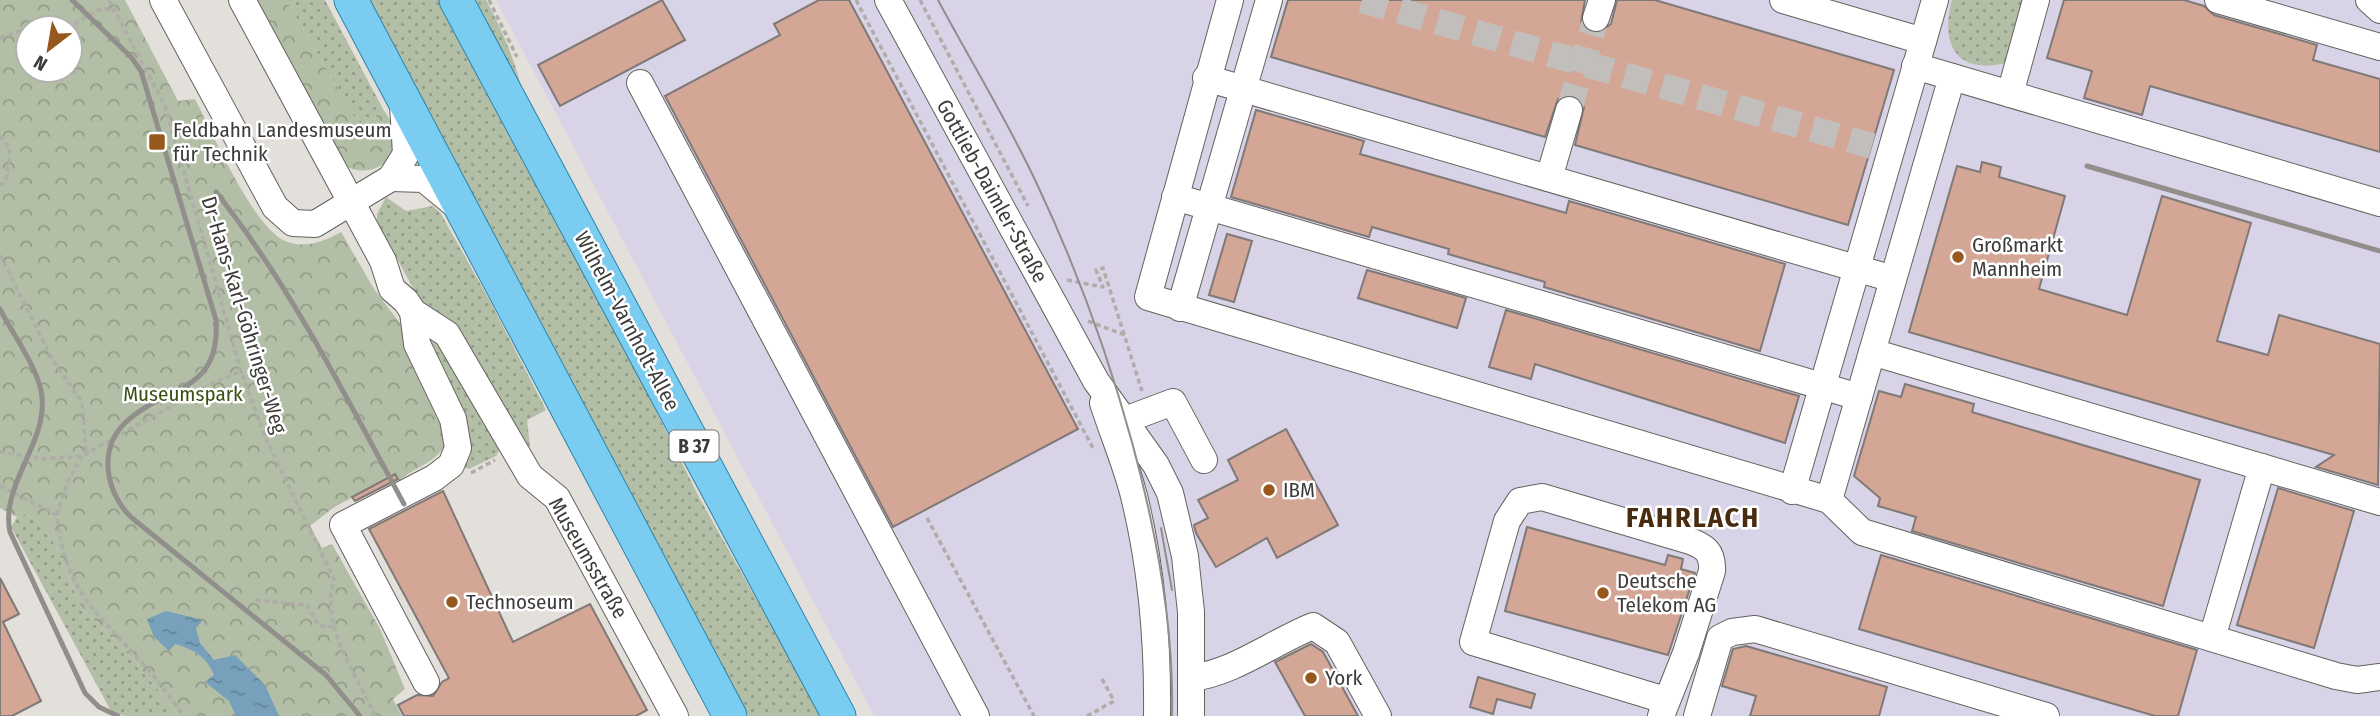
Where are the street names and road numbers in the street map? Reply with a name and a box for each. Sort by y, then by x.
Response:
street label: Gottlieb-Daimler-Straße [931,95,1053,287]
street label: Dr-Hans-Karl-Göhringer-Weg [195,193,293,437]
street label: Wilhelm-Varnholt-Allee [569,227,685,415]
road number: B 37 [670,430,718,462]
street label: Museumsstraße [543,493,633,623]

